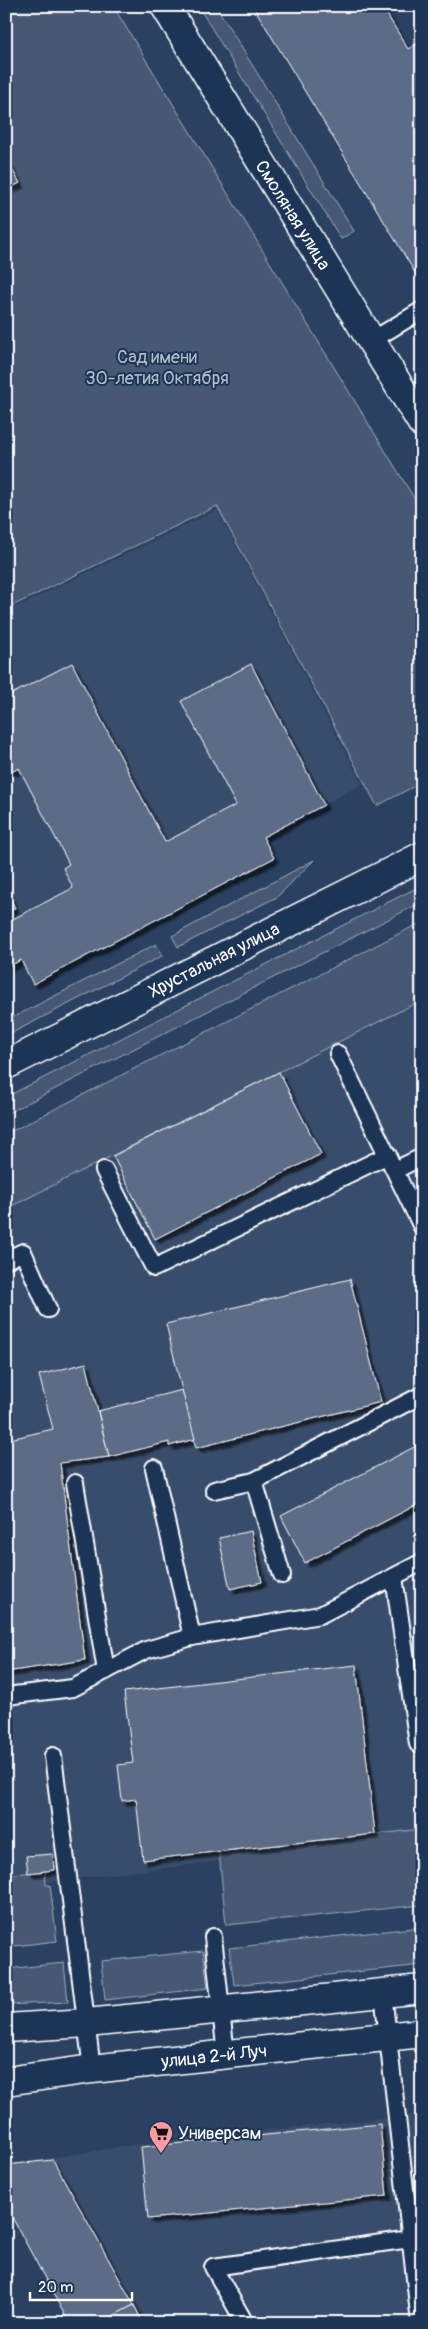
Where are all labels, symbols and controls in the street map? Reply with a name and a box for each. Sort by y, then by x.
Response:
street label: Смоляная улица [250,156,335,274]
park label: Сад имени 30-летия Октября [85,346,229,390]
street label: Хрустальная улица [145,917,284,1003]
street label: улица 2-й Луч [159,2039,268,2074]
supermarket icon: Универсам [148,2120,174,2154]
place label: Универсам [178,2122,261,2145]
scale bar [30,2269,132,2301]
text: 20 m [38,2278,73,2297]

